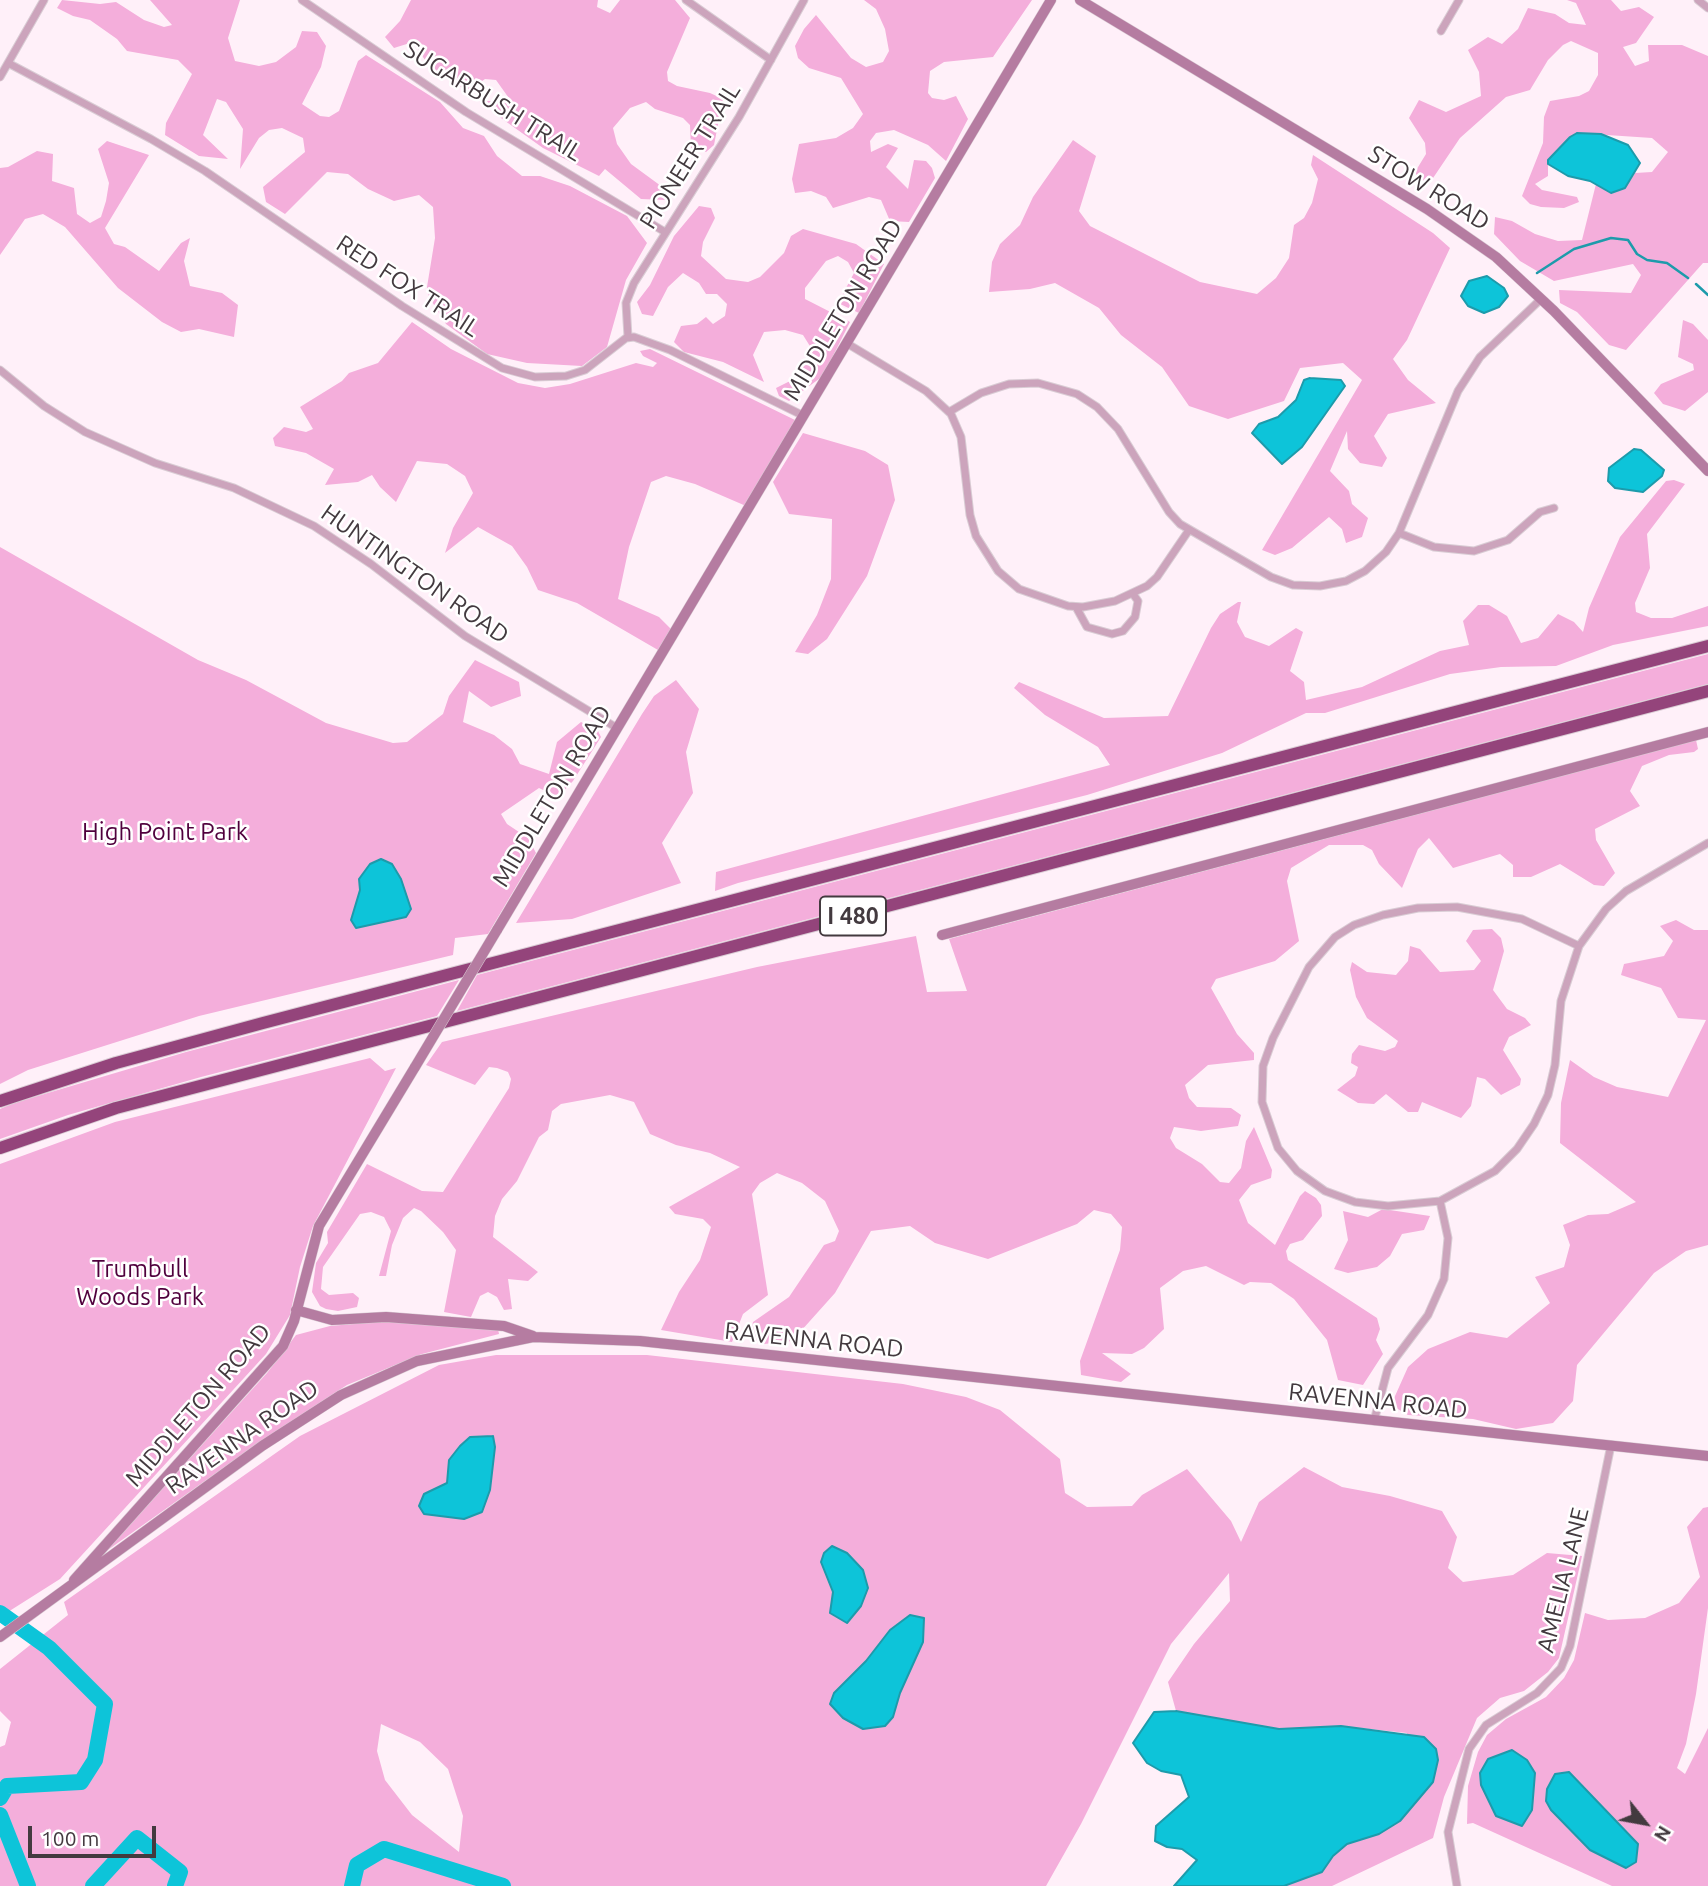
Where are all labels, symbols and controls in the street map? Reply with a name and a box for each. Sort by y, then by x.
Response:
street label: SUGARBUSH TRAIL [399,35,587,167]
street label: PIONEER TRAIL [634,78,746,234]
street label: STOW ROAD [1363,139,1495,237]
street label: MIDDLETON ROAD [777,214,909,406]
street label: RED FOX TRAIL [331,229,485,343]
street label: HUNTINGTON ROAD [315,498,515,650]
street label: MIDDLETON ROAD [486,700,618,892]
park label: High Point Park [82,818,248,846]
road number: I 480 [820,897,886,936]
park label: Trumbull Woods Park [76,1255,204,1311]
street label: RAVENNA ROAD [723,1316,905,1364]
street label: MIDDLETON ROAD [119,1318,277,1492]
street label: RAVENNA ROAD [160,1374,324,1500]
street label: RAVENNA ROAD [1287,1377,1469,1425]
street label: AMELIA LANE [1531,1504,1595,1656]
north arrow [1610,1788,1680,1858]
scale bar [32,1812,159,1856]
text: N [1650,1822,1676,1846]
text: 100 m [41,1826,99,1850]

